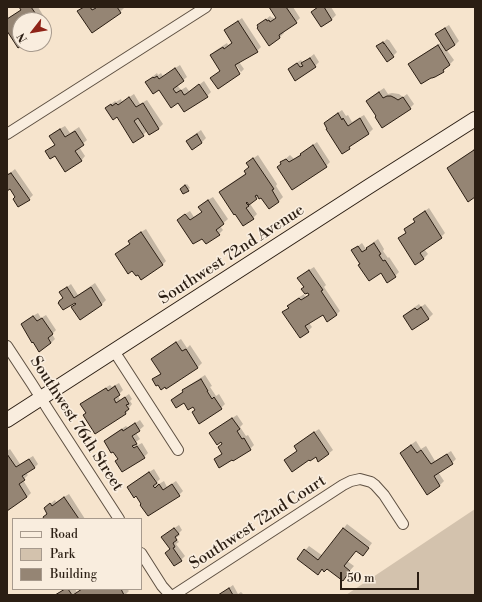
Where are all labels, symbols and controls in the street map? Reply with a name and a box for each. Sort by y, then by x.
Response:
north arrow [12,12,52,52]
text: N [14,30,31,45]
street label: Southwest 72nd Avenue [156,201,308,309]
street label: Southwest 76th Street [25,353,127,495]
street label: Southwest 72nd Court [186,472,330,574]
legend [12,518,142,590]
text: Road [50,527,78,542]
text: Park [50,547,75,562]
scale bar [342,564,421,590]
text: Building [50,567,97,582]
text: 50 m [347,571,375,586]

